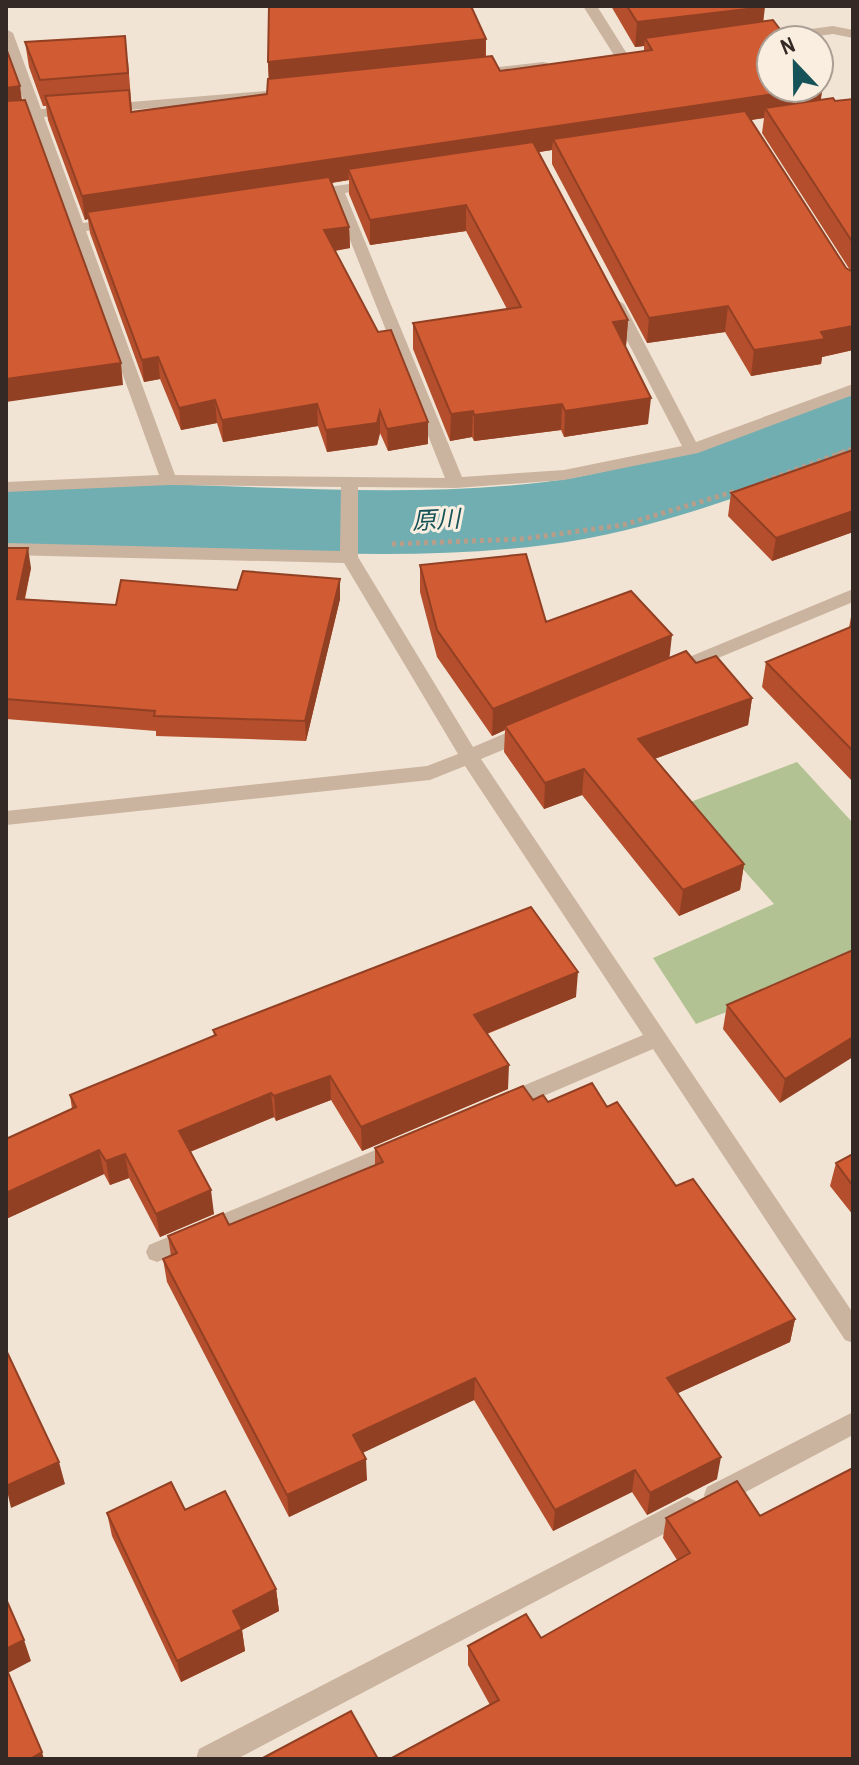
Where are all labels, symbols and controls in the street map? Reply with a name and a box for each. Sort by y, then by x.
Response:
north arrow [755,24,835,104]
text: N [776,29,799,62]
water label: 原川 [411,502,464,536]

